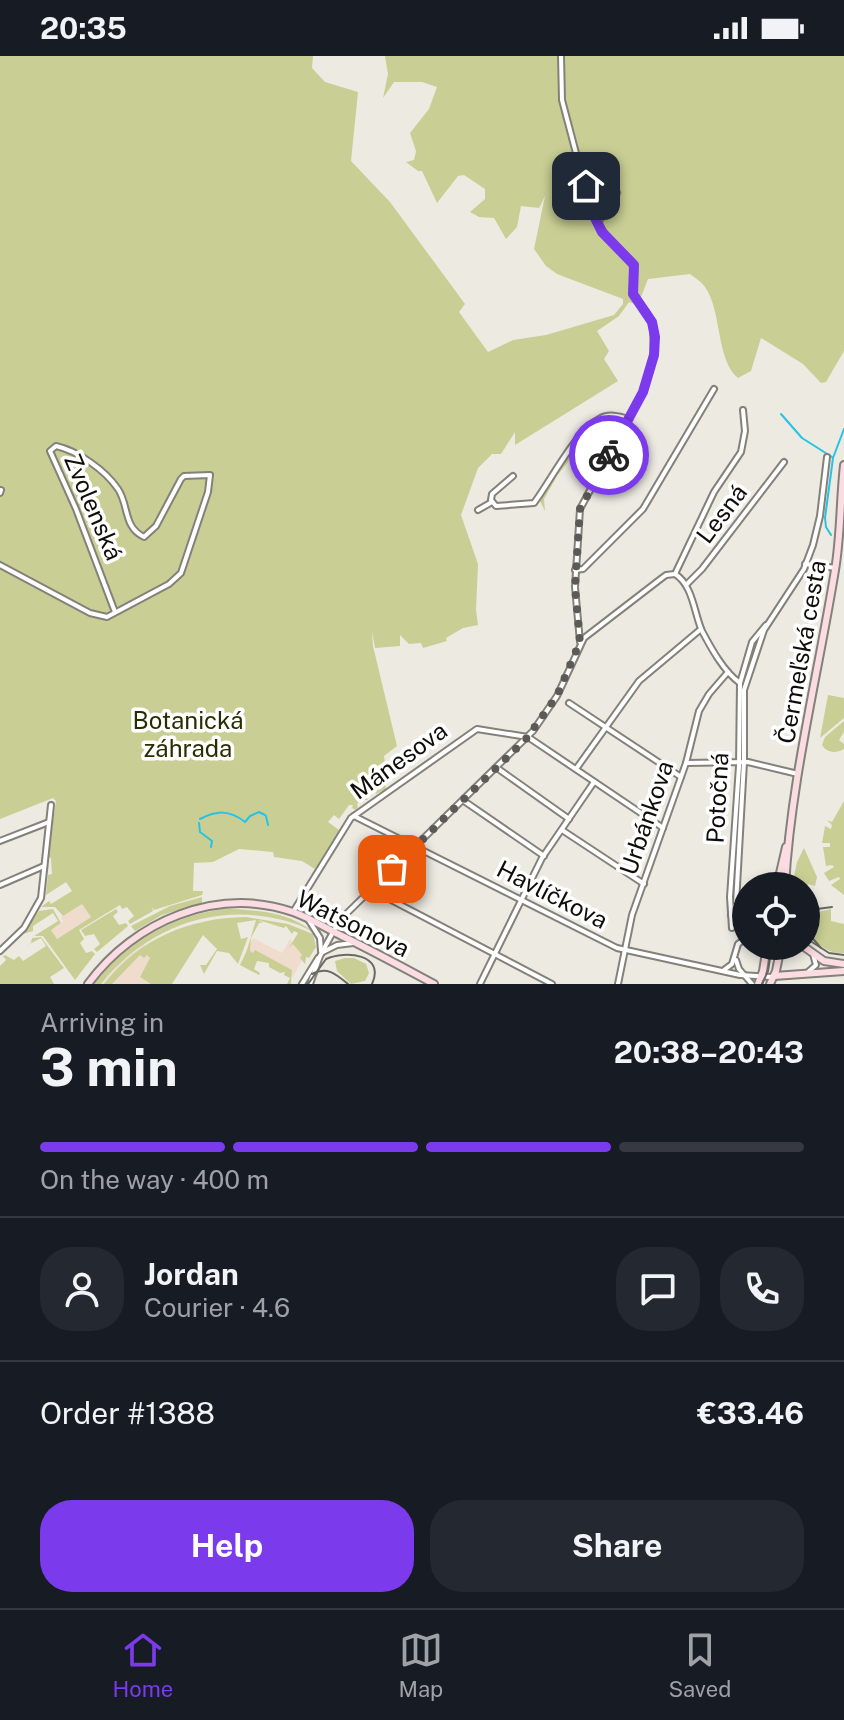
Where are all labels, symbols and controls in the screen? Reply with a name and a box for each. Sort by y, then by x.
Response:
text: 20:35 [40,10,127,46]
pin [552,152,620,220]
icon: home [564,164,608,208]
courier [569,415,649,495]
icon: bike [587,433,631,477]
street label: Zvolenská [59,449,129,564]
street label: Lesná [690,479,752,548]
street label: Čermeľská cesta [771,558,831,746]
park label: Botanická záhrada [133,706,243,762]
street label: Mánesova [345,716,452,805]
street label: Potočná [701,752,733,844]
street label: Urbánkova [613,757,679,878]
pin [358,835,426,903]
icon: bag [370,847,414,891]
street label: Havlíčkova [492,854,613,934]
map controls [732,872,820,960]
button: locate [732,872,820,960]
street label: Watsonova [293,884,414,962]
text: Arriving in [40,1007,164,1038]
text: 20:38–20:43 [614,1034,804,1070]
text: 3 min [40,1037,178,1098]
text: On the way · 400 m [40,1164,269,1195]
button: person [40,1247,124,1331]
button: chat [616,1247,700,1331]
button: phone [720,1247,804,1331]
text: Jordan [144,1256,239,1292]
text: Courier · 4.6 [144,1292,290,1323]
text: Order #1388 [40,1395,215,1431]
text: €33.46 [697,1395,804,1431]
button: Help [40,1500,414,1592]
button: Share [430,1500,804,1592]
tab: Home [113,1628,173,1702]
tab: Map [398,1628,443,1702]
tab: Saved [668,1628,731,1702]

